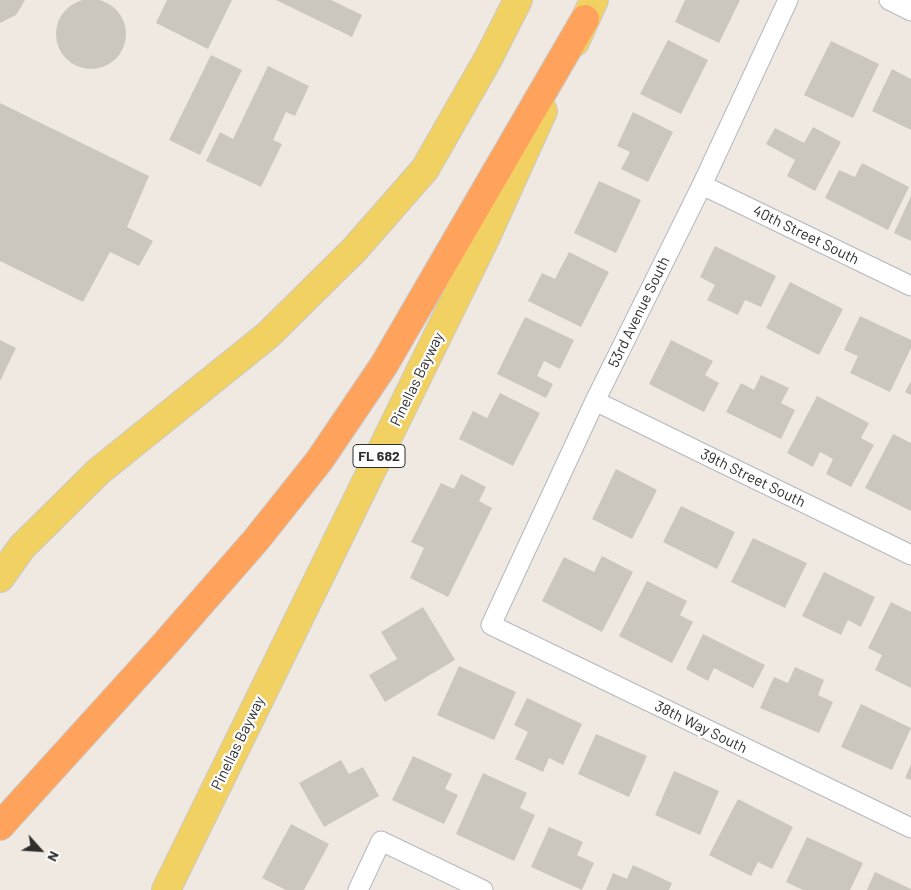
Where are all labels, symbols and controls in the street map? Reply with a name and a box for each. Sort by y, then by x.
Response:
street label: 40th Street South [750,202,862,268]
street label: 53rd Avenue South [604,254,674,370]
street label: Pinellas Bayway [386,329,448,429]
road number: FL 682 [353,444,405,468]
street label: 39th Street South [698,445,808,511]
street label: Pinellas Bayway [207,693,269,793]
street label: 38th Way South [652,697,750,757]
north arrow [15,825,65,875]
text: N [44,849,64,865]

